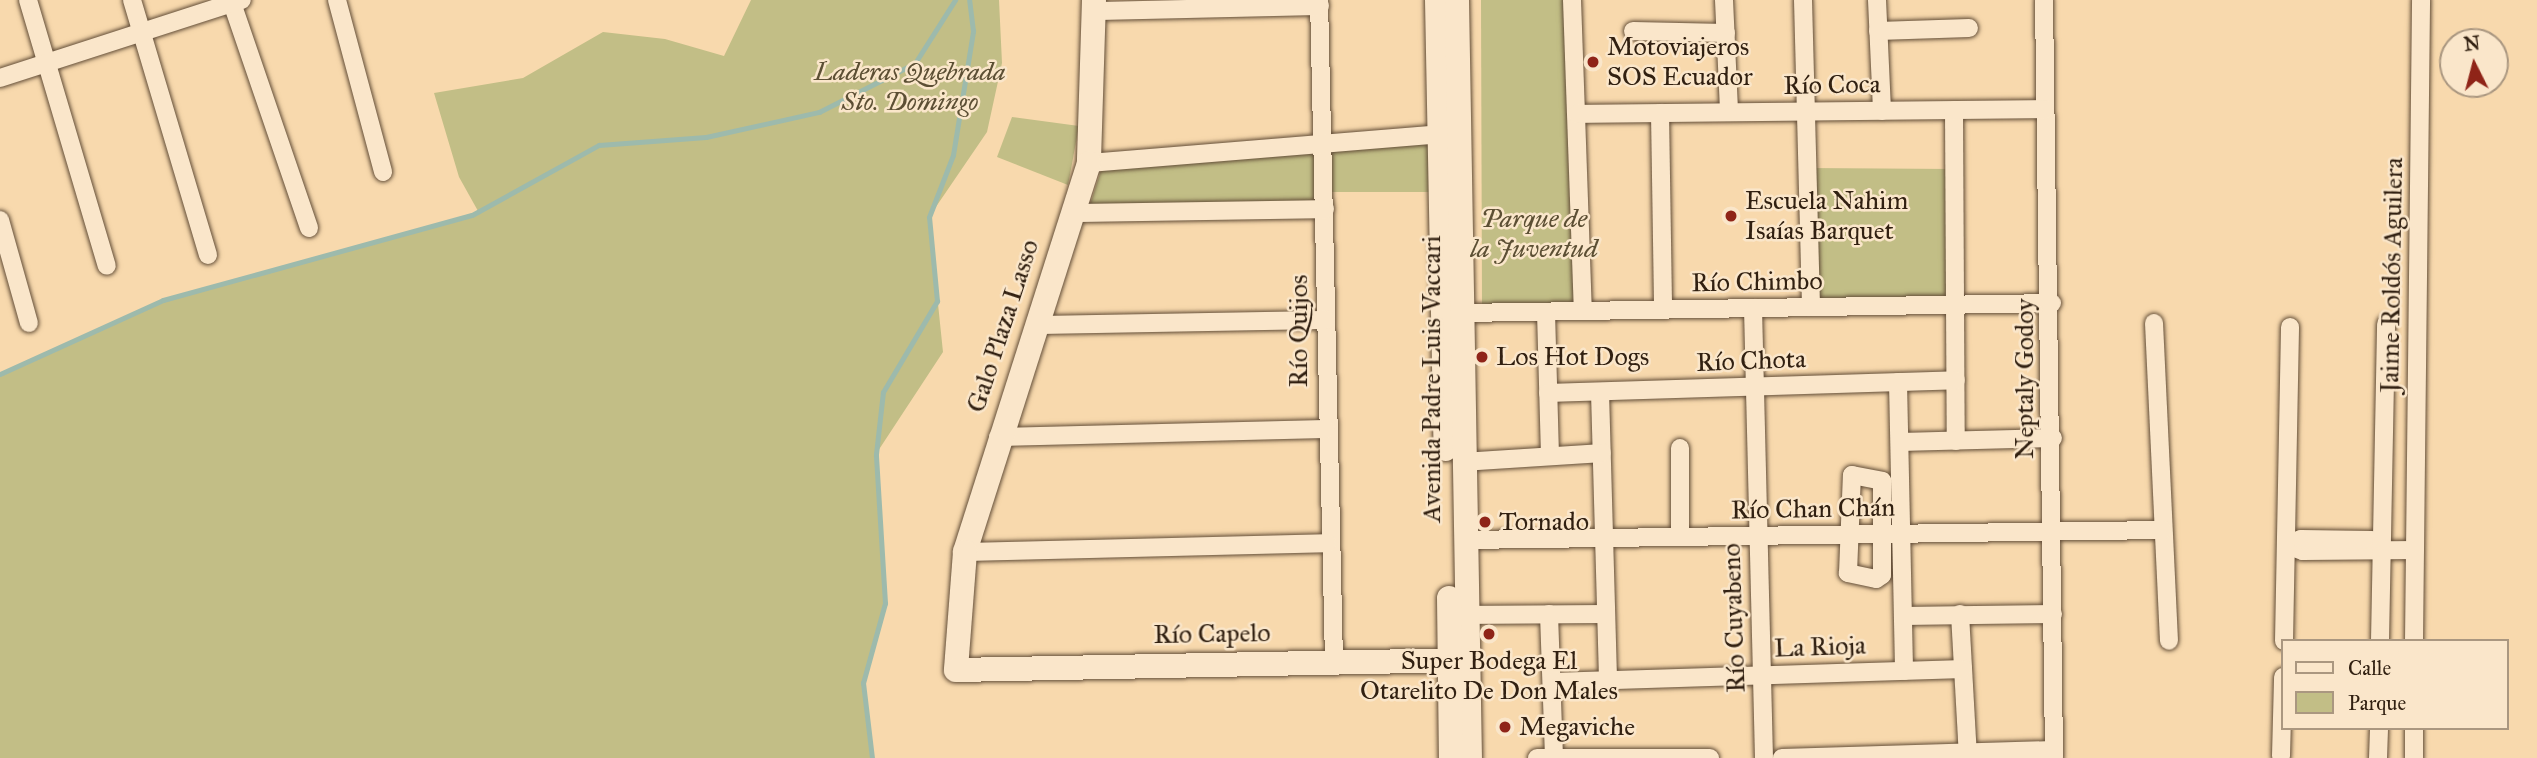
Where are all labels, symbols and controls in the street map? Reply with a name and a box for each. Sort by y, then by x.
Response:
north arrow [2439,28,2509,98]
place label: Motoviajeros SOS Ecuador [1607,31,1753,92]
text: N [2463,31,2481,56]
marker: Motoviajeros SOS Ecuador [1585,54,1601,70]
park label: Laderas Quebrada Sto. Domingo [814,56,1006,118]
street label: Río Coca [1783,69,1881,101]
street label: Jaime Roldós Aguilera [2374,157,2410,393]
place label: Escuela Nahim Isaías Barquet [1745,185,1908,246]
park label: Parque de la Juventud [1470,203,1598,264]
marker: Escuela Nahim Isaías Barquet [1723,208,1739,224]
street label: Galo Plaza Lasso [960,236,1046,416]
street label: Avenida Padre Luis Vaccari [1416,236,1448,522]
street label: Río Chimbo [1691,265,1823,299]
street label: Río Quijos [1283,275,1315,387]
street label: Neptaly Godoy [2009,299,2041,459]
place label: Los Hot Dogs [1496,341,1649,373]
street label: Río Chota [1696,343,1806,379]
marker: Los Hot Dogs [1474,349,1490,365]
street label: Río Chan Chán [1731,492,1895,526]
place label: Tornado [1499,506,1589,538]
marker: Tornado [1477,514,1493,530]
street label: Río Cuyabeno [1716,543,1752,693]
street label: Río Capelo [1153,617,1271,651]
marker: Super Bodega El Otarelito De Don Males [1481,626,1497,642]
street label: La Rioja [1774,630,1866,664]
legend [2282,639,2509,730]
place label: Super Bodega El Otarelito De Don Males [1360,645,1618,706]
text: Calle [2348,655,2391,681]
text: Parque [2348,690,2406,716]
place label: Megaviche [1519,711,1635,743]
marker: Megaviche [1497,719,1513,735]

